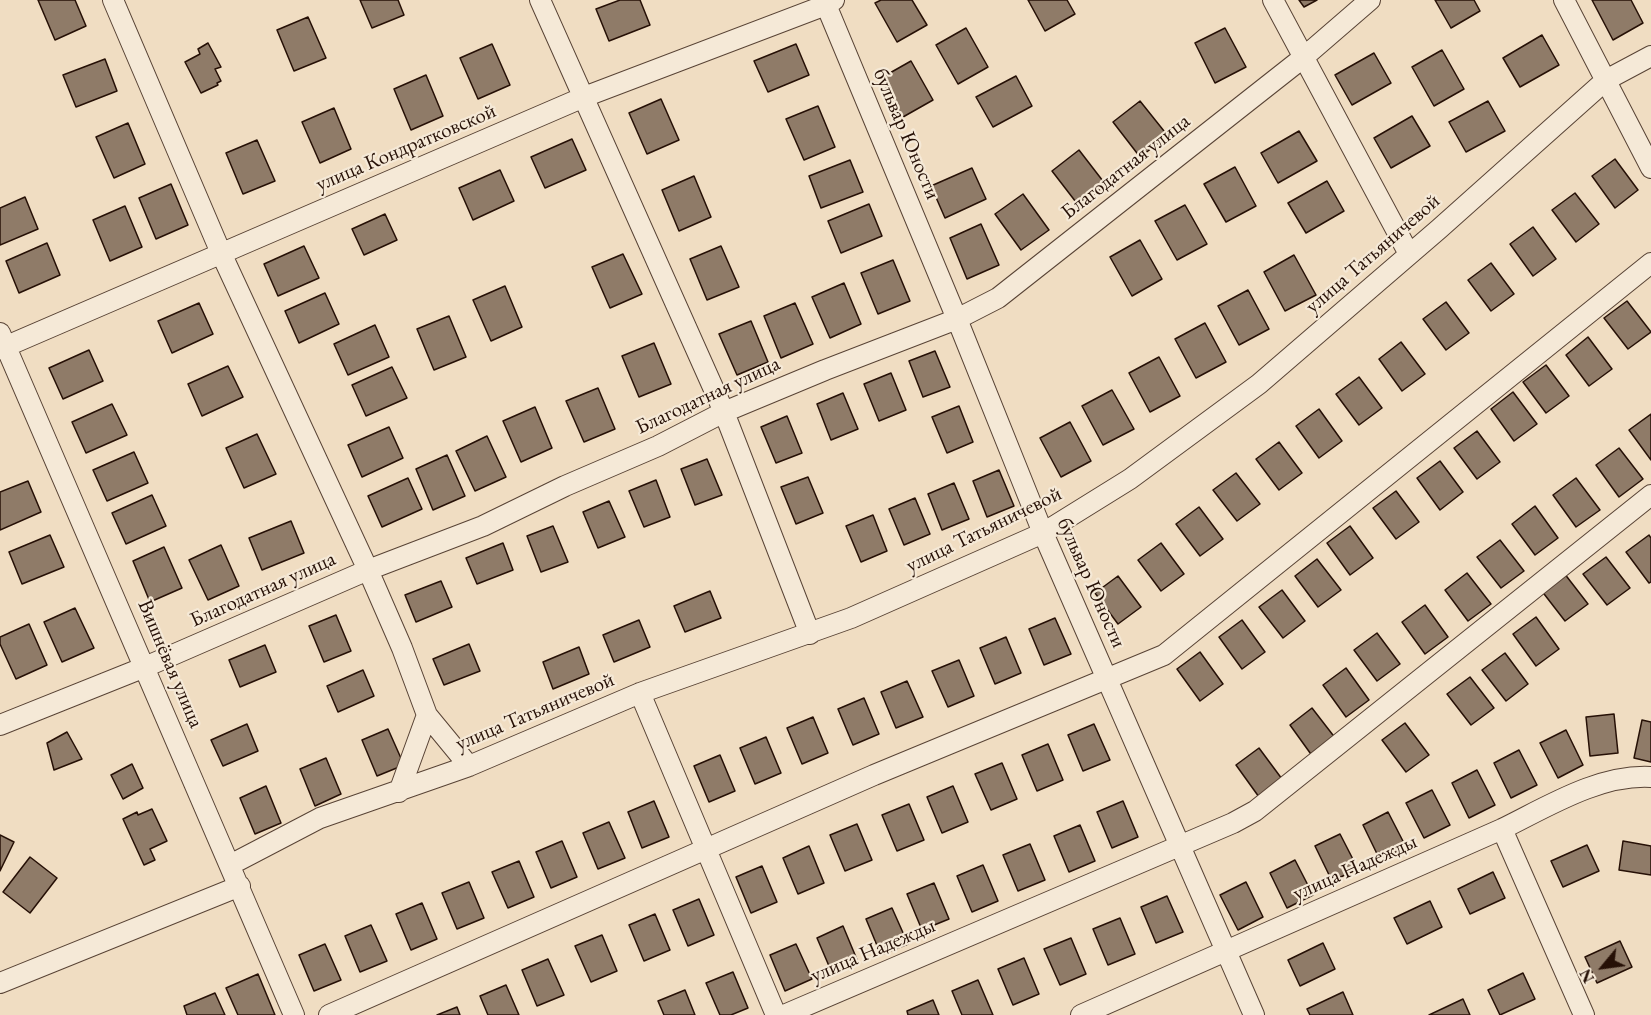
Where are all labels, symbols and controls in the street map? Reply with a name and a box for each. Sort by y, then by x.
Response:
street label: бульвар Юности [867,65,945,203]
street label: улица Кондратковской [312,99,500,197]
street label: Благодатная улица [1057,109,1195,225]
street label: улица Татьяничевой [1301,189,1445,319]
street label: Благодатная улица [632,351,784,441]
street label: улица Татьяничевой [902,481,1066,579]
street label: бульвар Юности [1051,514,1131,652]
street label: Благодатная улица [186,547,340,633]
street label: Вишнёвая улица [132,596,208,732]
street label: улица Татьяничевой [452,667,618,757]
street label: улица Надежды [1289,829,1421,907]
street label: улица Надежды [807,913,939,989]
north arrow [1573,937,1633,997]
text: N [1574,965,1599,987]

